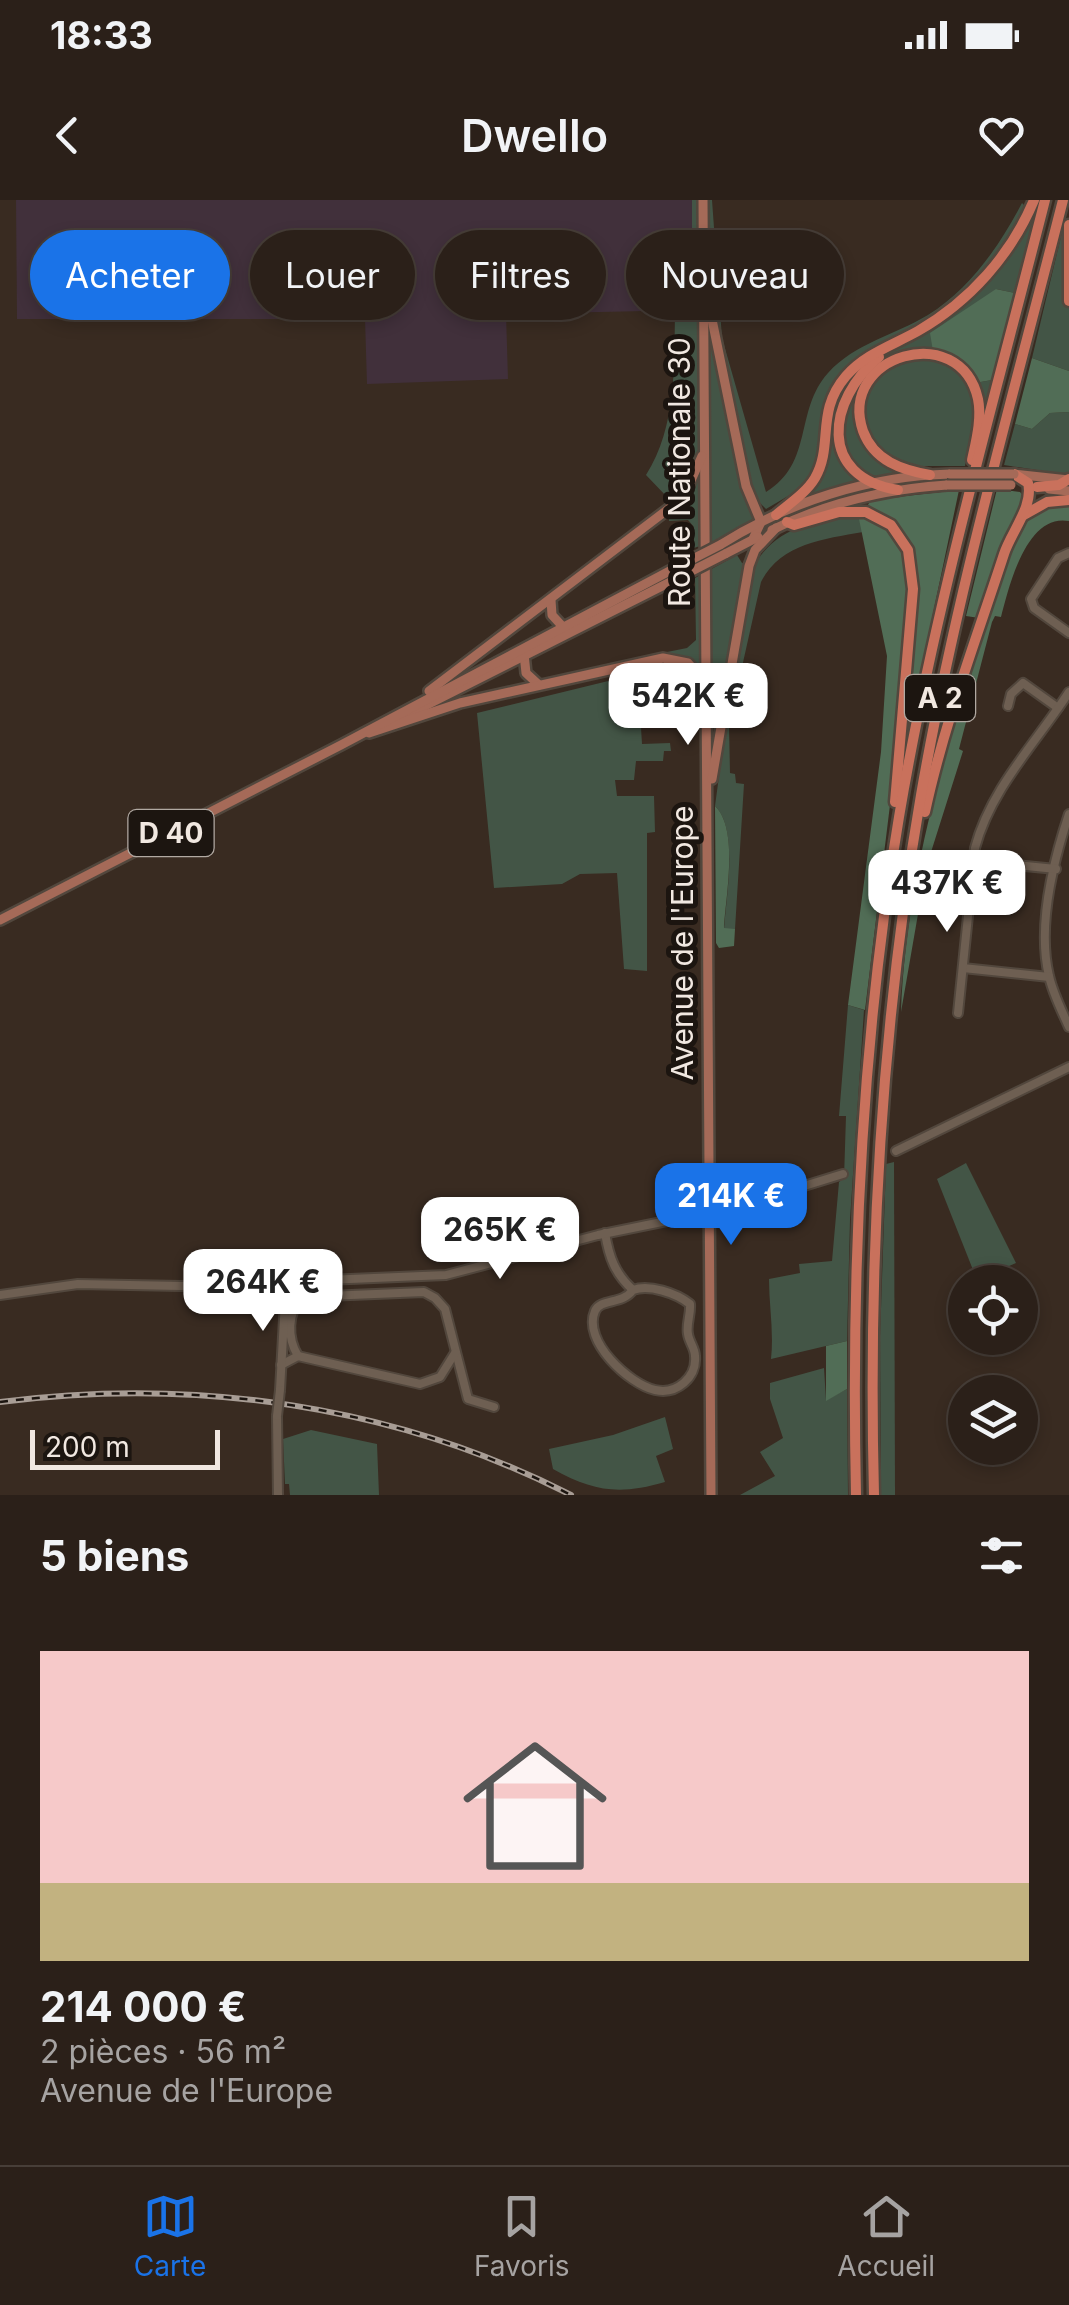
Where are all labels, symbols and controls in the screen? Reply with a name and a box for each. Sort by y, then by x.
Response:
text: 18:33 [50,12,153,58]
icon: back [40,108,95,163]
text: Dwello [461,108,608,163]
icon: heart [974,108,1029,163]
chip: Acheter [30,230,230,320]
chip: Louer [250,230,415,320]
chip: Filtres [435,230,606,320]
chip: Nouveau [626,230,844,320]
street label: Route Nationale 30 [661,337,697,607]
pin: 542K € [607,663,769,748]
road number: A 2 [905,675,975,721]
text: 542K € [631,676,745,715]
street label: Avenue de l'Europe [664,806,700,1080]
road number: D 40 [128,810,214,856]
pin: 437K € [866,850,1028,935]
text: 437K € [890,863,1004,902]
pin: 214K € [650,1163,812,1248]
text: 214K € [677,1176,785,1215]
pin: 265K € [419,1197,581,1282]
text: 265K € [443,1210,557,1249]
pin: 264K € [182,1249,344,1334]
text: 264K € [205,1262,321,1301]
map controls [948,1265,1038,1465]
button: locate [948,1265,1038,1355]
button: layers [948,1375,1038,1465]
scale bar [30,1425,220,1470]
text: 200 m [45,1430,130,1464]
icon: filters [974,1528,1029,1583]
text: 5 biens [40,1530,189,1581]
icon: home [445,1716,625,1896]
text: 214 000 € [40,1981,247,2032]
text: 2 pièces · 56 m² [40,2032,286,2071]
text: Avenue de l'Europe [40,2071,333,2110]
tab: Carte [134,2189,206,2283]
tab: Favoris [474,2189,570,2283]
tab: Accueil [837,2189,935,2283]

